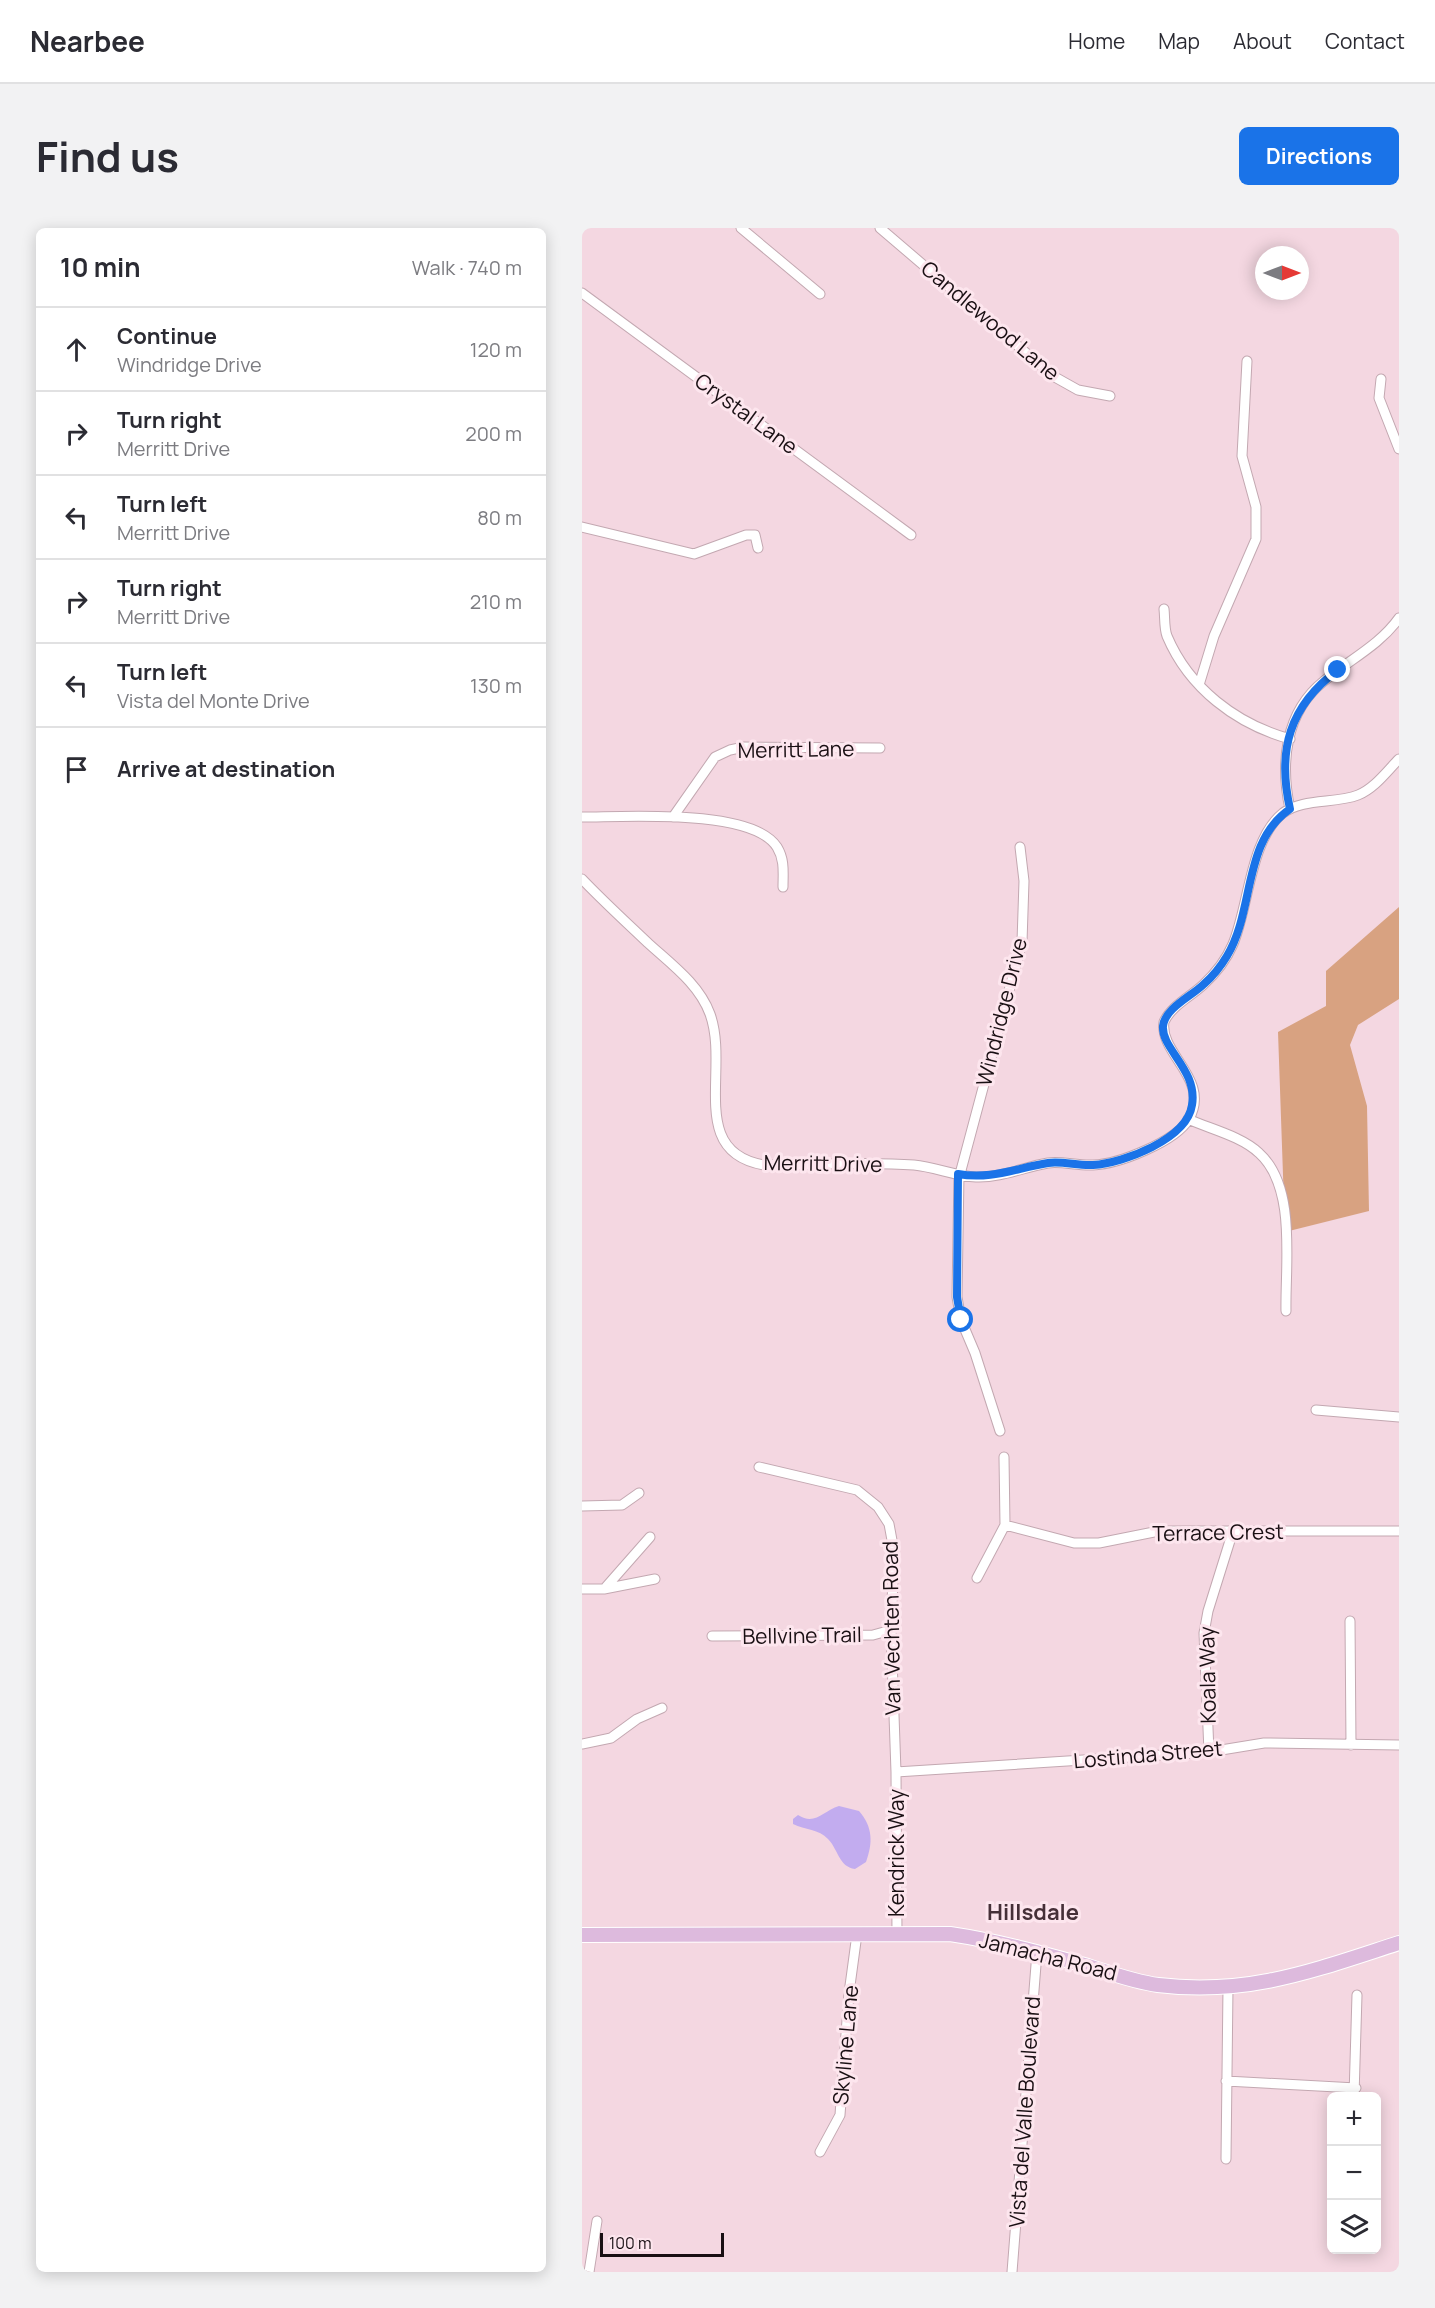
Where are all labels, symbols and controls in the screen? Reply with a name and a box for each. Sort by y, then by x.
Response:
text: Nearbee [30,22,145,60]
text: Home [1068,27,1125,55]
text: Map [1158,27,1200,55]
text: About [1233,27,1292,55]
text: Contact [1325,27,1405,55]
text: Find us [36,127,179,185]
button: Directions [1239,127,1399,185]
north arrow [1255,246,1309,300]
text: 10 min [60,249,141,285]
text: Walk · 740 m [412,254,522,281]
street label: Candlewood Lane [916,254,1066,386]
text: Continue [117,321,217,351]
icon: ahead [60,333,93,366]
text: 120 m [470,336,522,363]
text: Windridge Drive [117,351,262,378]
street label: Crystal Lane [689,366,804,460]
text: Turn right [117,405,222,435]
icon: right [60,417,93,450]
text: 200 m [465,420,522,447]
text: Merritt Drive [117,435,230,462]
text: Turn left [117,489,207,519]
icon: left [60,501,93,534]
text: 80 m [477,504,522,531]
text: Merritt Drive [117,519,230,546]
text: Turn right [117,573,222,603]
icon: right [60,585,93,618]
text: 210 m [470,588,522,615]
text: Merritt Drive [117,603,230,630]
route end [1324,656,1350,682]
text: Turn left [117,657,207,687]
icon: left [60,669,93,702]
text: 130 m [470,672,522,699]
text: Vista del Monte Drive [117,687,310,714]
street label: Merritt Lane [737,734,855,764]
icon: arrive [60,753,93,786]
text: Arrive at destination [117,754,335,784]
street label: Windridge Drive [969,935,1033,1089]
street label: Merritt Drive [763,1148,883,1178]
route start [947,1306,973,1332]
street label: Terrace Crest [1152,1517,1284,1547]
street label: Van Vechten Road [875,1541,907,1715]
street label: Bellvine Trail [742,1620,862,1650]
street label: Koala Way [1192,1626,1222,1724]
street label: Lostinda Street [1072,1734,1224,1774]
street label: Kendrick Way [882,1789,910,1917]
district label: Hillsdale [987,1897,1079,1927]
street label: Jamacha Road [977,1925,1120,1987]
street label: Skyline Lane [826,1984,864,2106]
street label: Vista del Valle Boulevard [1002,1995,1046,2229]
map controls [1327,2092,1381,2254]
button: + [1327,2092,1381,2146]
button: − [1327,2146,1381,2200]
button: layers [1327,2200,1381,2254]
scale bar [600,2230,724,2258]
text: 100 m [609,2232,652,2254]

